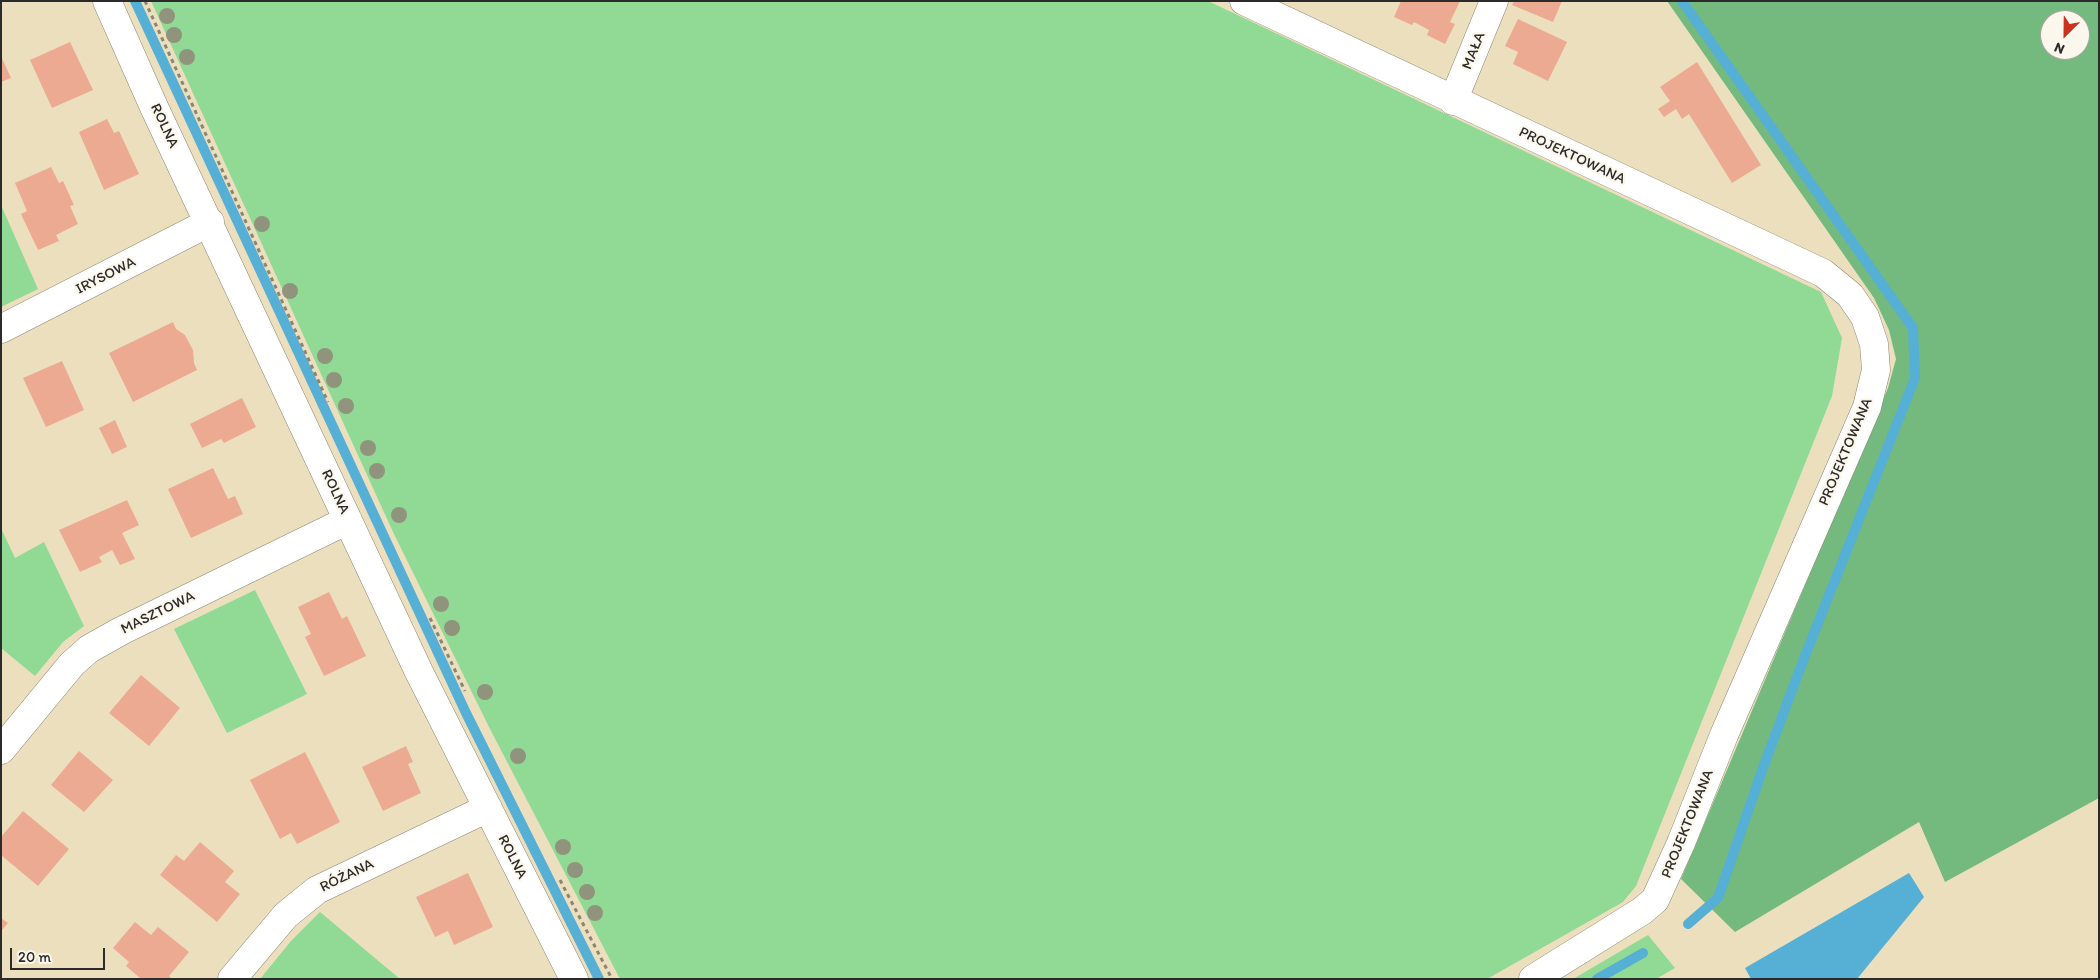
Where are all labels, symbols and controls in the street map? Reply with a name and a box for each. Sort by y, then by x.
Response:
north arrow [2040,10,2090,60]
street label: MAŁA [1458,30,1490,72]
text: N [2052,39,2067,58]
street label: ROLNA [146,101,182,151]
street label: PROJEKTOWANA [1516,123,1628,189]
street label: IRYSOWA [73,253,139,299]
street label: PROJEKTOWANA [1815,395,1877,509]
street label: ROLNA [317,467,353,517]
street label: MASZTOWA [118,587,198,639]
street label: PROJEKTOWANA [1658,767,1718,881]
street label: ROLNA [493,832,531,882]
street label: RÓŻANA [317,855,377,897]
scale bar [12,938,108,970]
text: 20 m [18,948,51,966]

